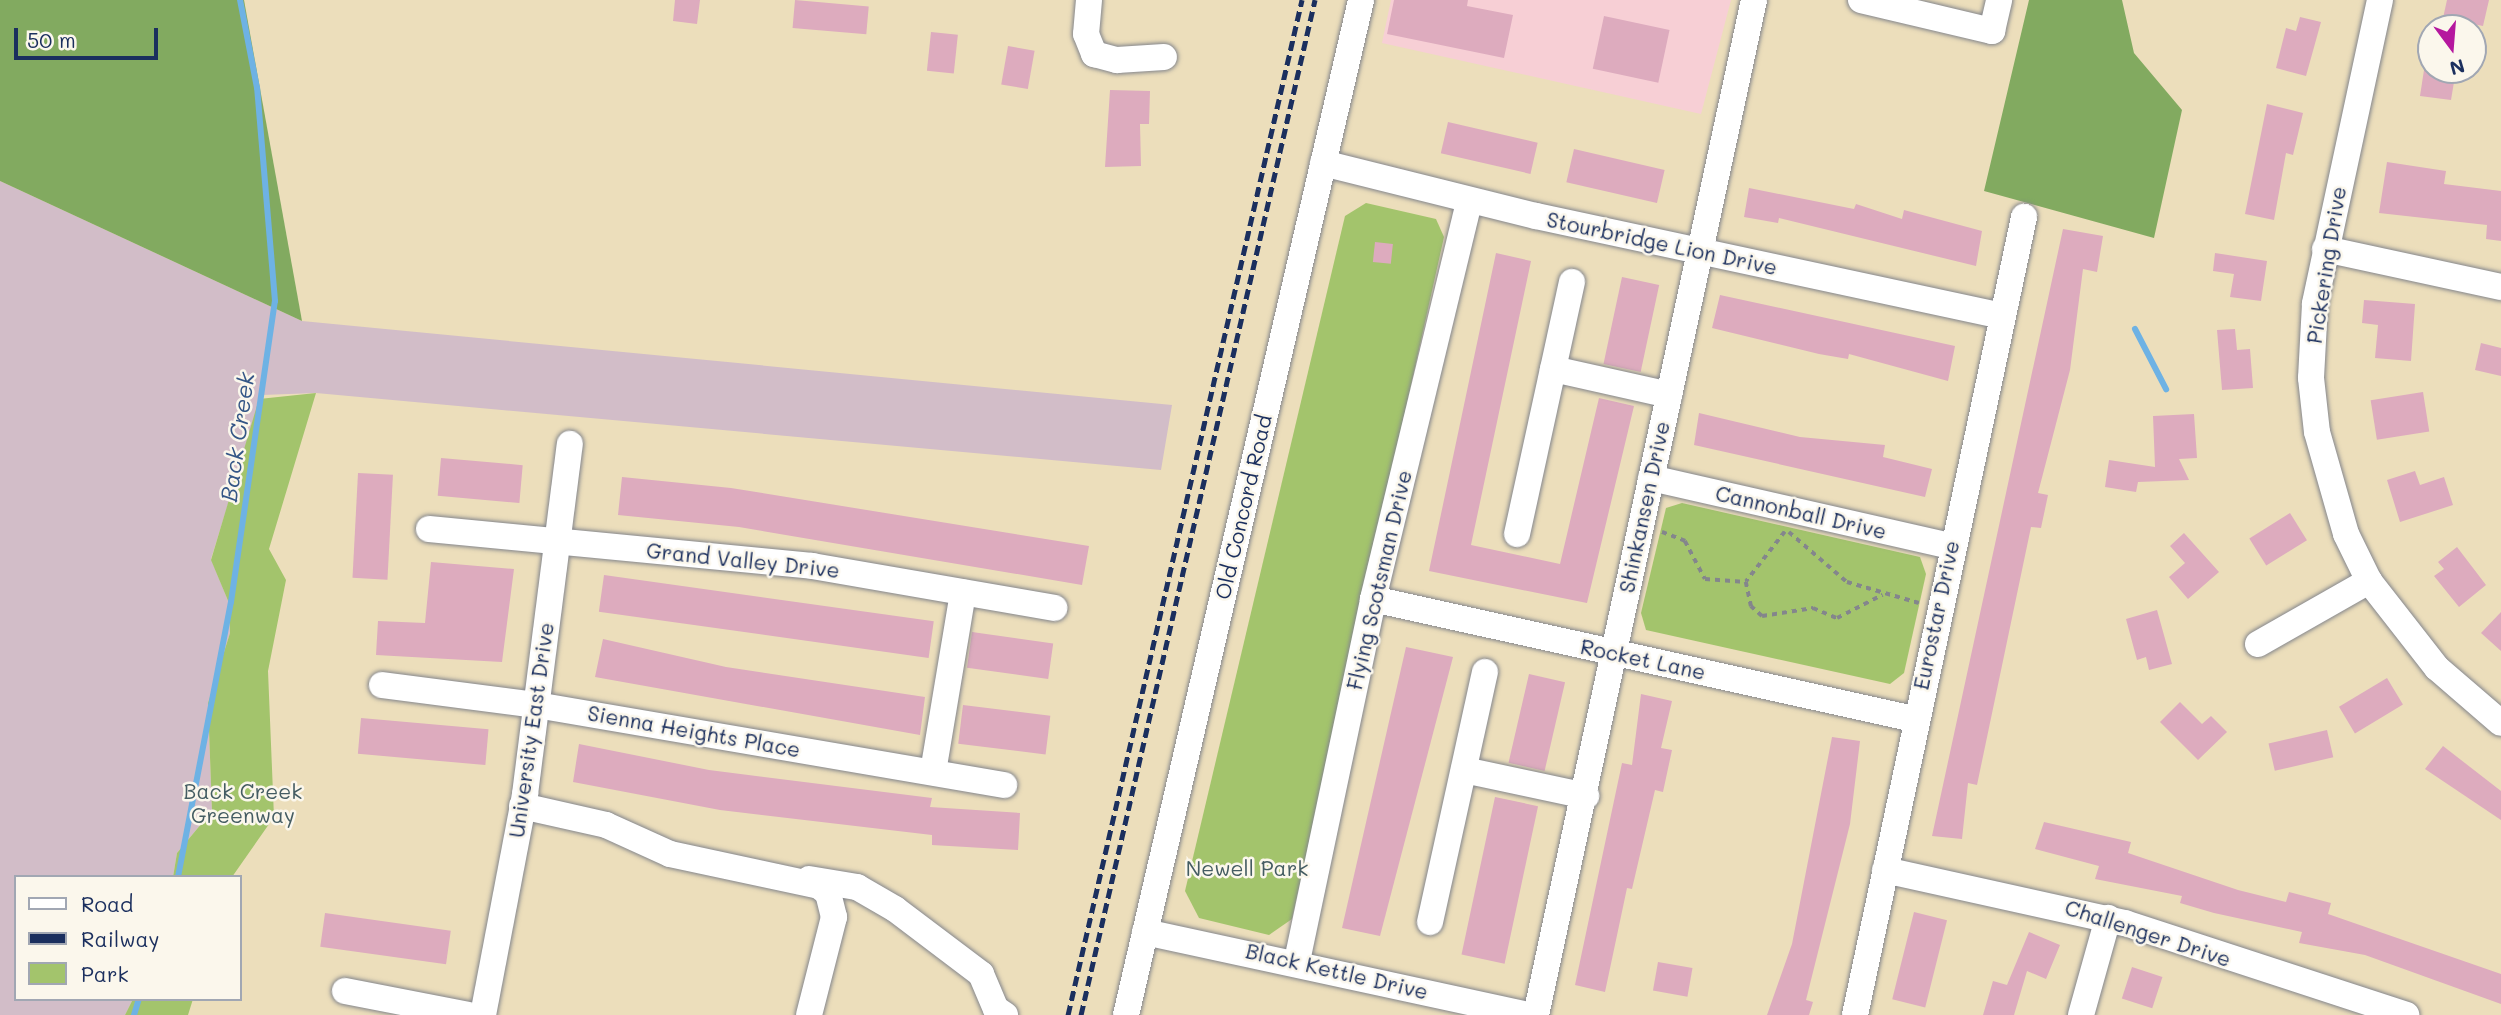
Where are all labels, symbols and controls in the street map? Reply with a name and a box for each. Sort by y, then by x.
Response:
scale bar [18,14,161,58]
north arrow [2417,14,2487,84]
text: 50 m [27,26,76,53]
text: N [2447,54,2468,82]
street label: Pickering Drive [2301,185,2351,345]
street label: Stourbridge Lion Drive [1545,206,1779,280]
water label: Back Creek [214,371,260,503]
street label: Old Concord Road [1209,412,1277,602]
street label: Shinkansen Drive [1614,419,1674,595]
street label: Flying Scotsman Drive [1341,468,1417,692]
street label: Cannonball Drive [1713,480,1889,544]
street label: Grand Valley Drive [645,537,841,583]
street label: Eurostar Drive [1908,538,1964,692]
street label: University East Drive [503,621,559,839]
street label: Rocket Lane [1578,633,1708,685]
street label: Sienna Heights Place [586,700,802,762]
park label: Back Creek Greenway [183,778,303,828]
park label: Newell Park [1186,855,1308,881]
legend [14,875,242,1001]
text: Road [81,890,133,917]
street label: Challenger Drive [2062,894,2234,972]
text: Railway [81,925,160,952]
street label: Black Kettle Drive [1243,938,1431,1004]
text: Park [81,960,129,987]

